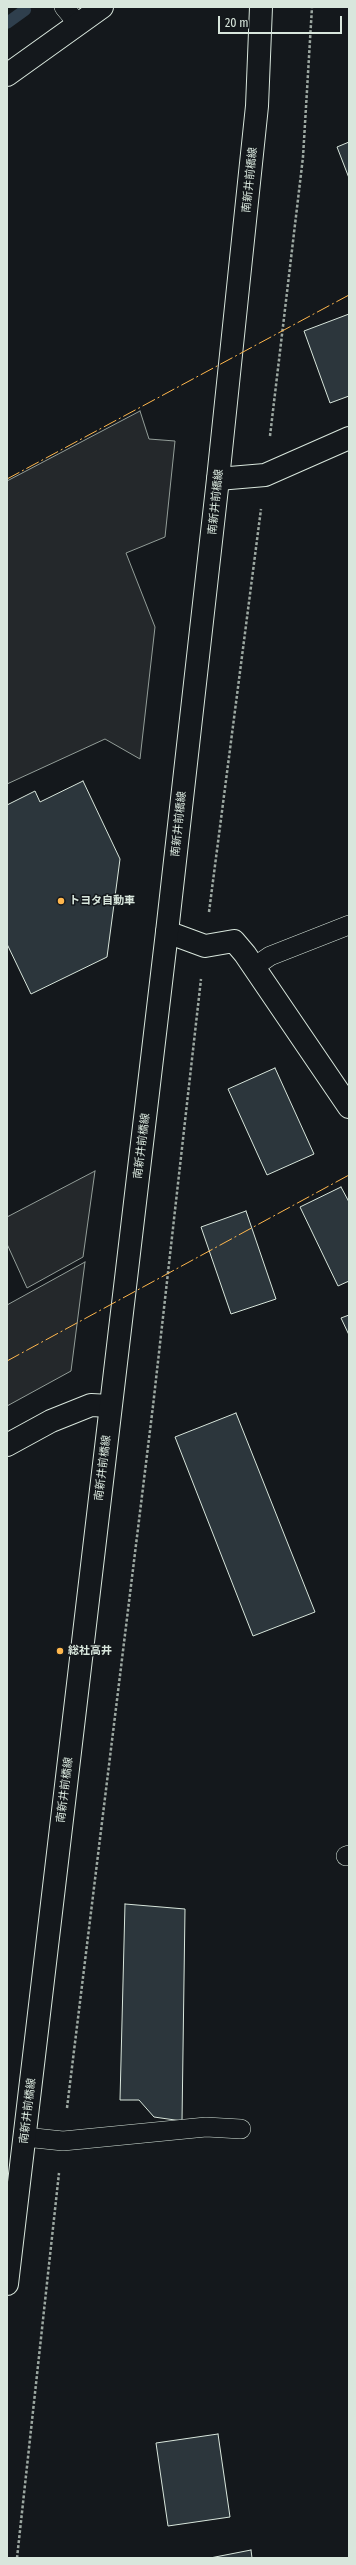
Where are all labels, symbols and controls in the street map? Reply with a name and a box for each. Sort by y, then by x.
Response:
scale bar [220,8,344,34]
text: 20 m [225,16,249,30]
street label: 南新井前橋線 [240,146,260,214]
street label: 南新井前橋線 [206,468,226,536]
street label: 南新井前橋線 [169,790,189,858]
place label: トヨタ自動車 [69,894,135,908]
marker: トヨタ自動車 [56,896,66,906]
street label: 南新井前橋線 [131,1112,153,1180]
street label: 南新井前橋線 [92,1434,114,1502]
place label: 総社高井 [68,1644,112,1658]
marker: 総社高井 [55,1646,65,1656]
street label: 南新井前橋線 [54,1756,76,1824]
street label: 南新井前橋線 [17,2077,39,2145]

